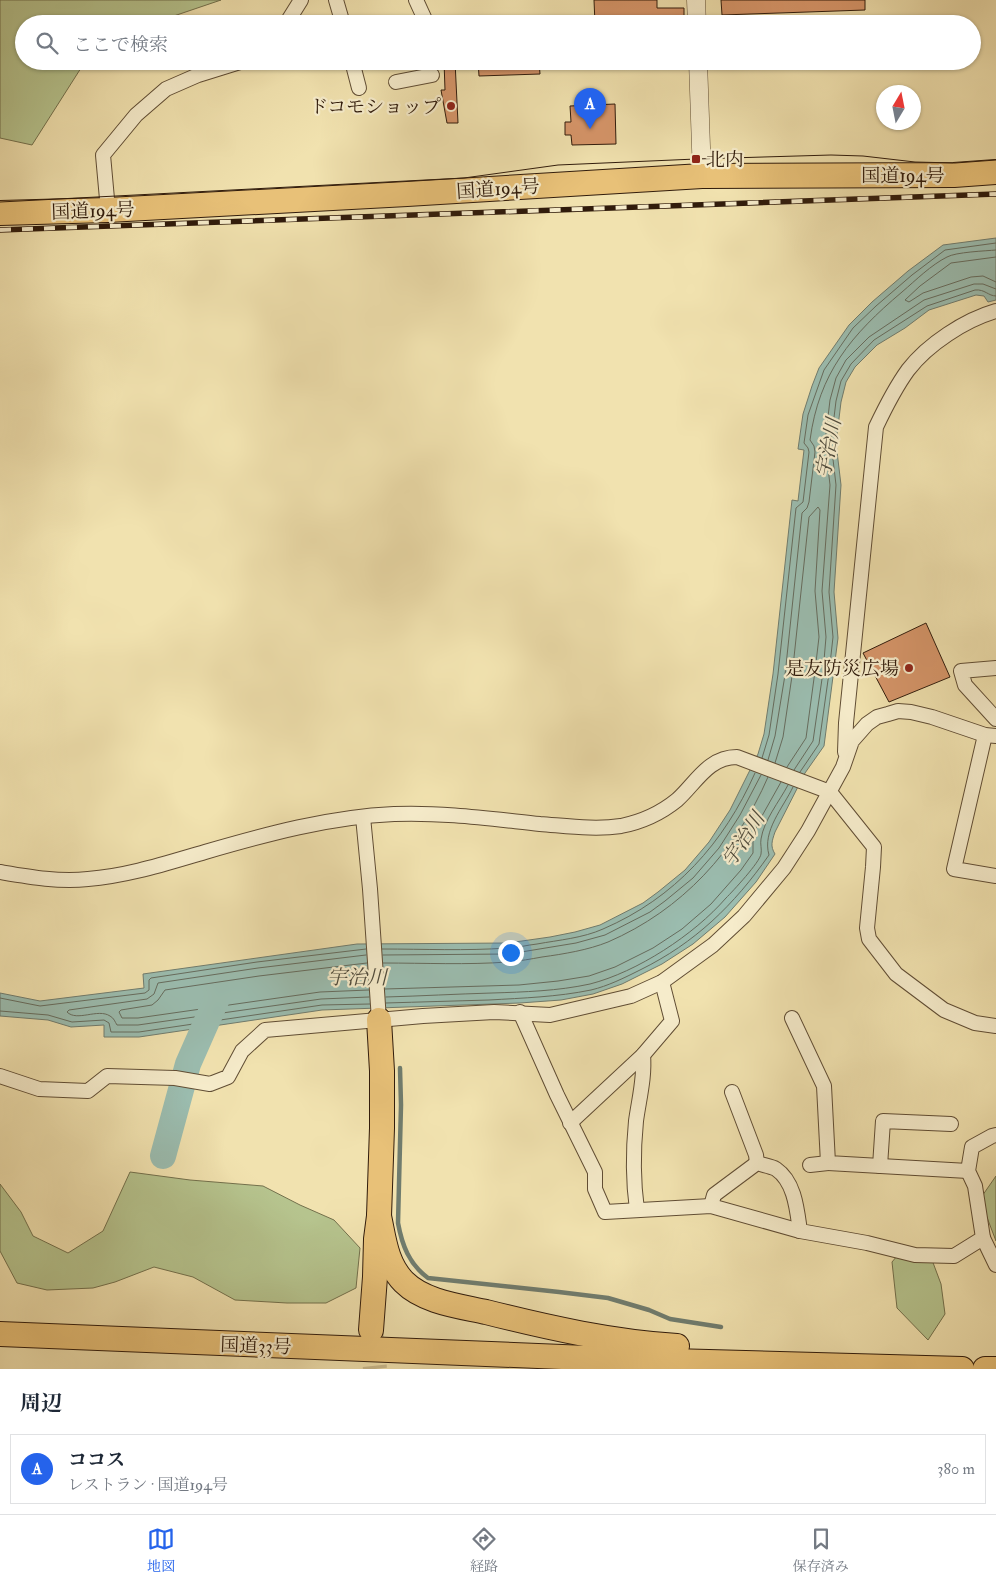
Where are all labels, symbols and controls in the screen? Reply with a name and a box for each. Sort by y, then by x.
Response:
search box [15,15,981,70]
icon: search [33,29,61,57]
text: ここで検索 [73,33,168,57]
north arrow [876,85,921,130]
pin: A [574,88,606,129]
place label: ドコモショップ [309,95,441,119]
marker: ドコモショップ [445,100,457,112]
place label: 北内 [706,148,744,172]
marker: 北内 [690,153,702,165]
street label: 国道194号 [861,164,945,188]
street label: 国道194号 [455,174,541,204]
street label: 国道194号 [51,198,135,224]
water label: 宇治川 [810,414,847,480]
place label: 是友防災広場 [785,657,899,681]
marker: 是友防災広場 [903,662,915,674]
water label: 宇治川 [717,806,771,871]
your location [498,940,524,966]
water label: 宇治川 [327,965,389,990]
street label: 国道33号 [220,1333,292,1359]
text: 周辺 [20,1390,62,1417]
text: ココス [68,1448,125,1472]
text: A [32,1459,42,1479]
text: 380 m [937,1459,975,1479]
text: レストラン · 国道194号 [68,1475,228,1495]
tab: 地図 [147,1525,175,1575]
tab: 経路 [470,1525,498,1575]
tab: 保存済み [793,1525,849,1575]

